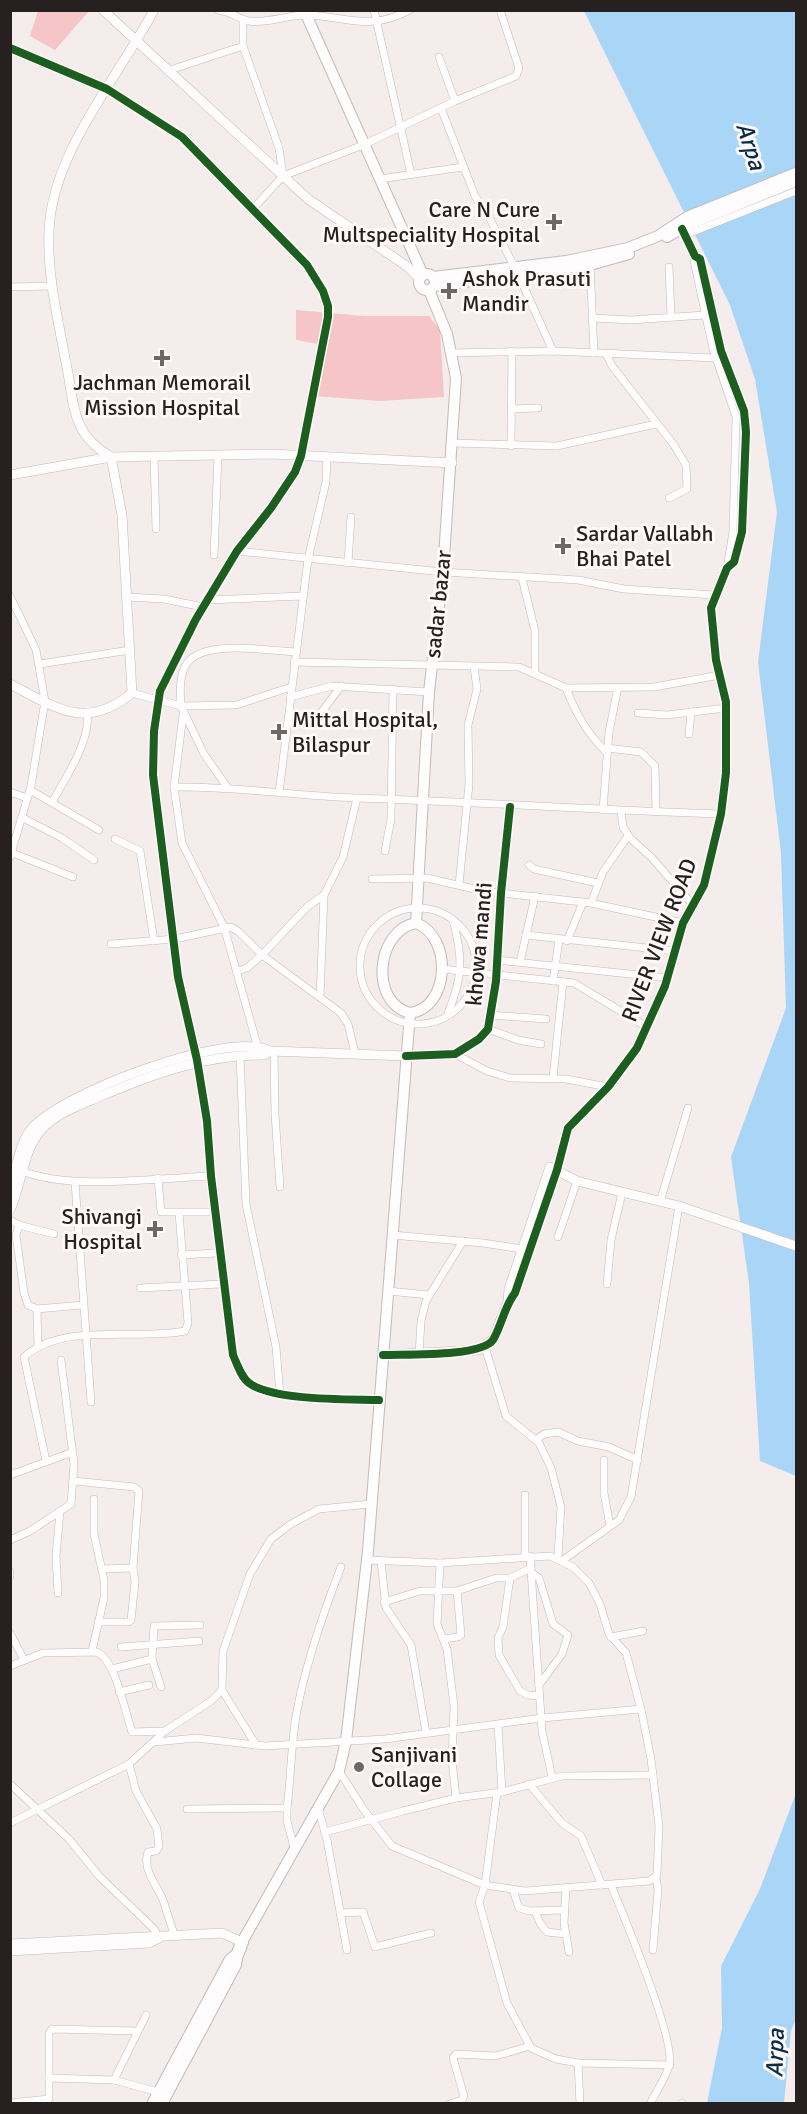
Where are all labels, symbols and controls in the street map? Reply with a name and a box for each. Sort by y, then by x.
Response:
water label: Arpa [729,118,773,174]
place label: Care N Cure Multspeciality Hospital [323,196,540,248]
marker: Care N Cure Multspeciality Hospital [545,213,563,231]
place label: Ashok Prasuti Mandir [462,265,591,317]
marker: Ashok Prasuti Mandir [440,282,458,300]
marker: Jachman Memorail Mission Hospital [153,349,171,367]
place label: Jachman Memorail Mission Hospital [73,369,251,421]
place label: Sardar Vallabh Bhai Patel [576,520,713,572]
marker: Sardar Vallabh Bhai Patel [554,537,572,555]
street label: sadar bazar [419,549,457,659]
place label: Mittal Hospital, Bilaspur [292,706,438,758]
marker: Mittal Hospital, Bilaspur [270,723,288,741]
street label: RIVER VIEW ROAD [615,855,703,1025]
street label: khowa mandi [460,881,498,1007]
place label: Shivangi Hospital [61,1203,142,1255]
marker: Shivangi Hospital [146,1220,164,1238]
place label: Sanjivani Collage [371,1741,457,1793]
marker: Sanjivani Collage [352,1760,366,1774]
water label: Arpa [759,2027,791,2078]

